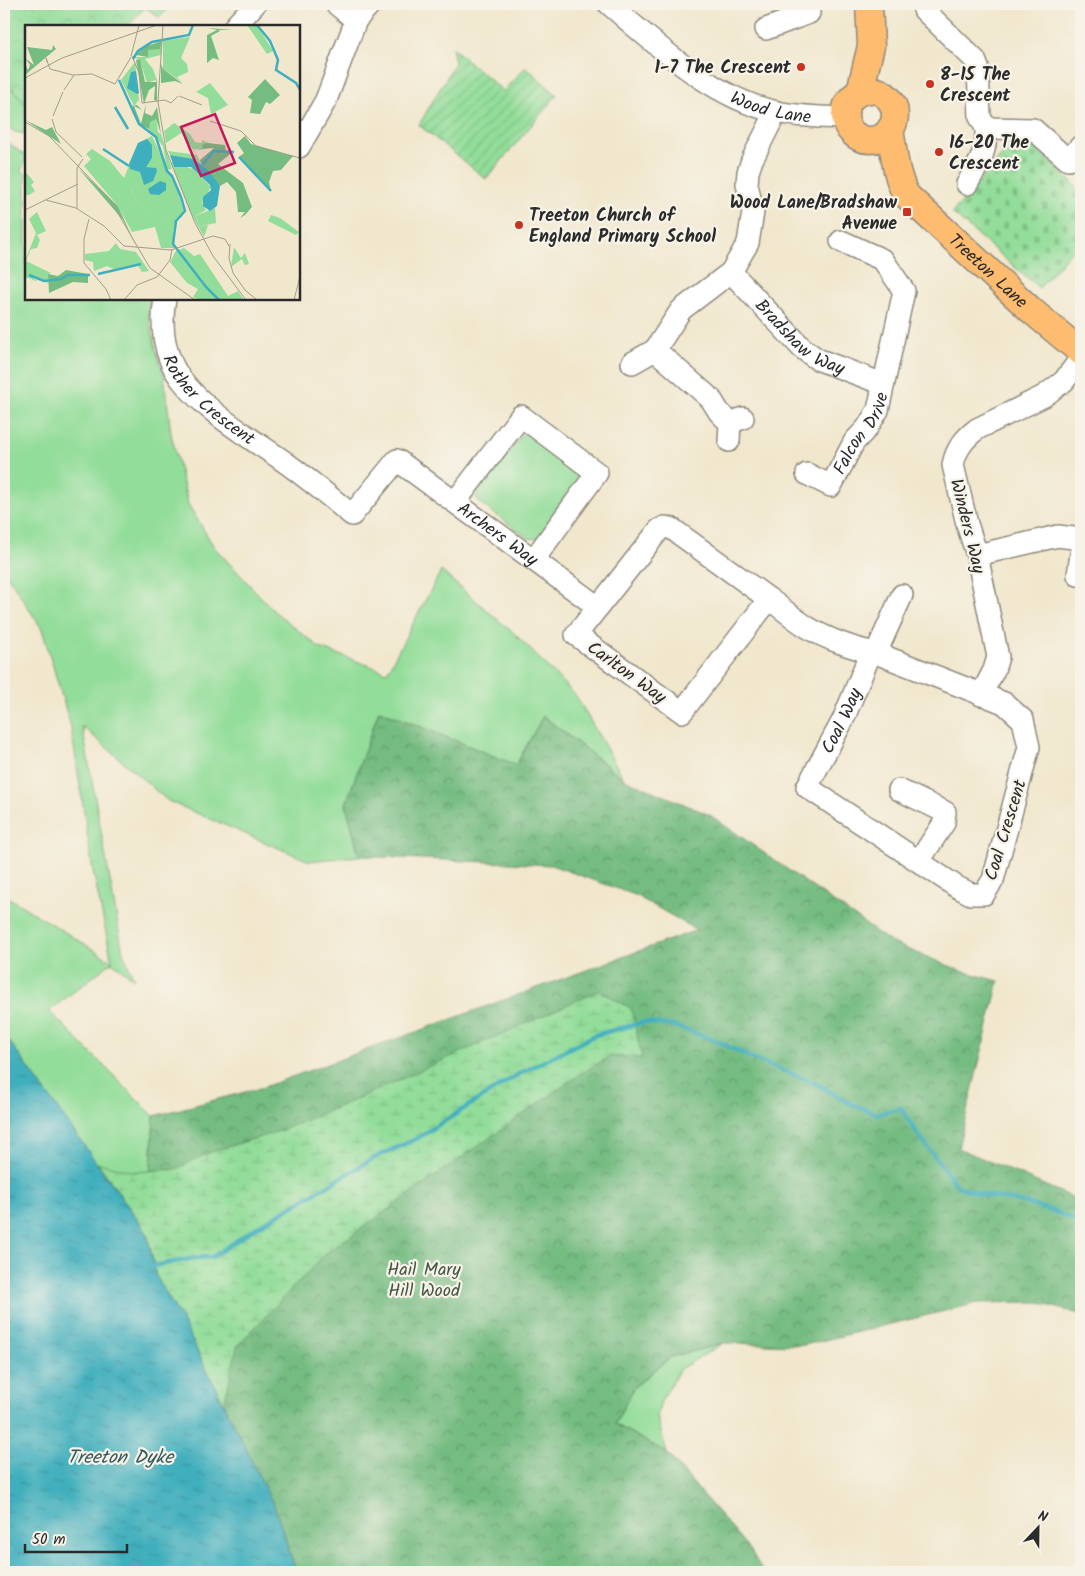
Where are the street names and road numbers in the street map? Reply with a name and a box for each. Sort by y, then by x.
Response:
street label: Wood Lane [725,84,812,133]
street label: Treeton Lane [941,227,1034,316]
street label: Bradshaw Way [747,293,849,384]
street label: Rother Crescent [154,351,261,454]
street label: Falcon Drive [826,390,897,480]
street label: Winders Way [941,476,992,577]
street label: Archers Way [450,495,544,575]
street label: Carlton Way [580,634,673,712]
street label: Coal Way [814,683,871,760]
street label: Coal Crescent [977,775,1036,884]

